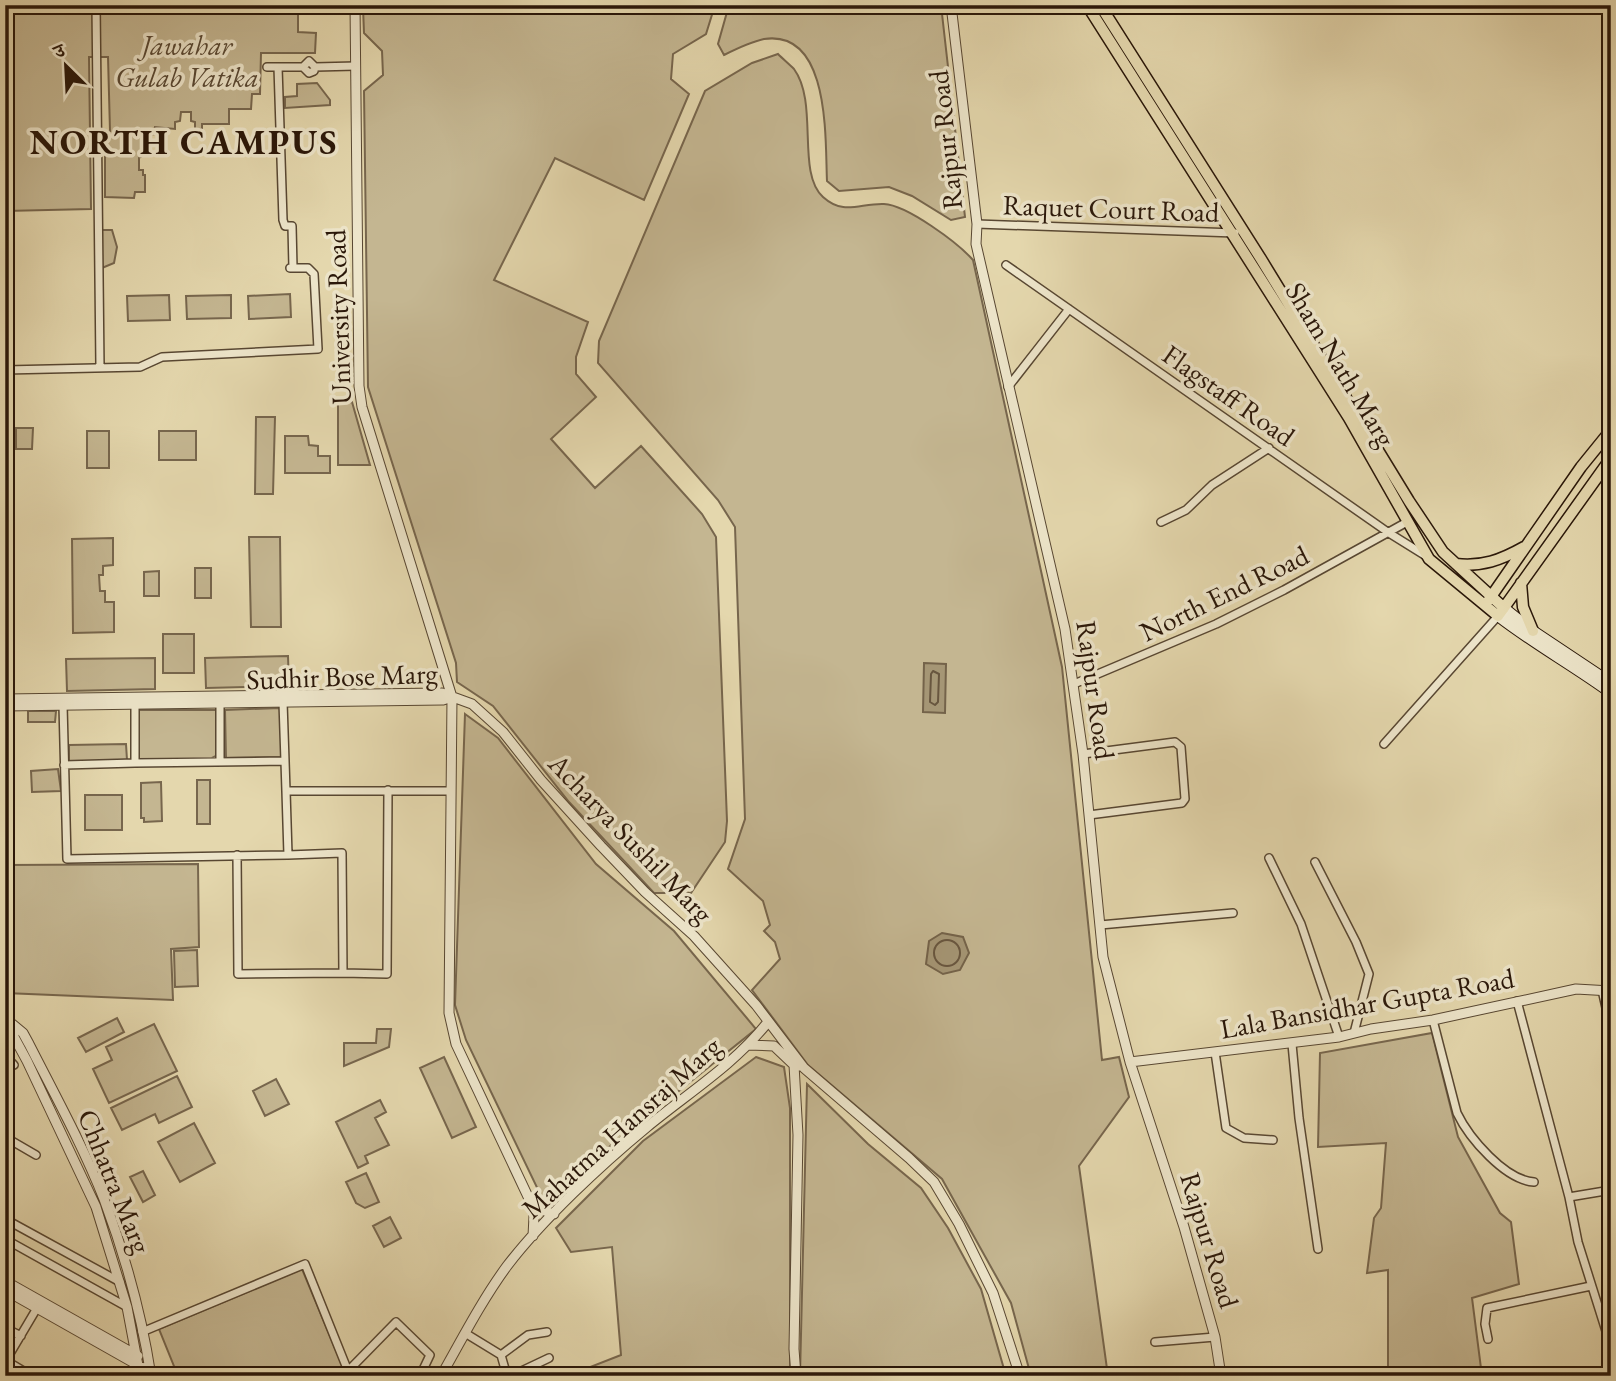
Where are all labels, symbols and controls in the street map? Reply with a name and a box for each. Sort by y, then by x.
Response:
park label: Jawahar Gulab Vatika [115,27,259,95]
north arrow [32,32,102,102]
text: उ [48,37,70,65]
street label: Rajpur Road [920,68,970,212]
district label: NORTH CAMPUS [29,119,339,164]
street label: Raquet Court Road [1002,186,1221,230]
street label: University Road [317,228,359,405]
street label: Sham Nath Marg [1278,275,1405,453]
street label: Flagstaff Road [1156,336,1303,454]
street label: North End Road [1134,536,1315,649]
street label: Rajpur Road [1068,618,1124,763]
street label: Sudhir Bose Marg [246,655,439,697]
street label: Acharya Sushil Marg [540,745,722,931]
street label: Lala Bansidhar Gupta Road [1217,959,1518,1047]
street label: Mahatma Hansraj Marg [514,1027,729,1226]
street label: Chhatra Marg [70,1104,160,1259]
street label: Rajpur Road [1172,1168,1248,1313]

